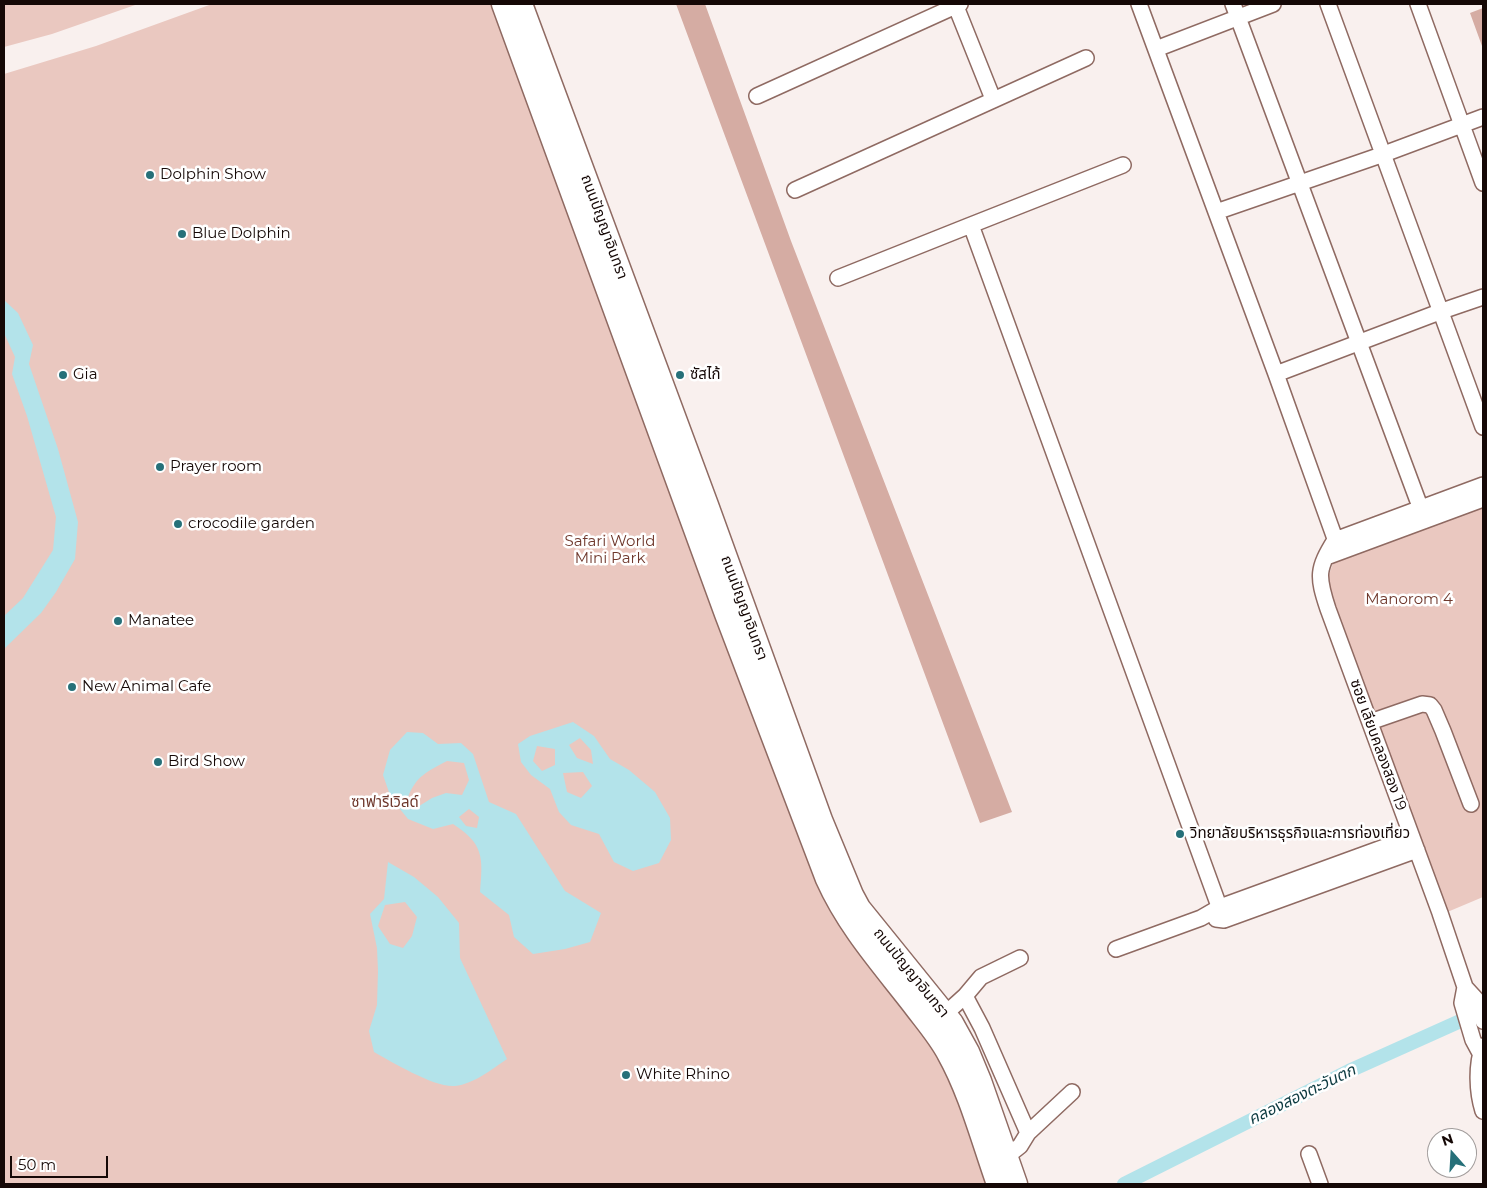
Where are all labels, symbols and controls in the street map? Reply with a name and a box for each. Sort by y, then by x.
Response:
place label: Dolphin Show [160,166,266,184]
marker: Dolphin Show [144,169,156,181]
street label: ถนนปัญญาอินทรา [577,172,631,282]
place label: Blue Dolphin [192,225,291,243]
marker: Blue Dolphin [176,228,188,240]
place label: Gia [73,366,97,384]
place label: ซัสไก้ [690,366,720,384]
marker: Gia [57,369,69,381]
marker: ซัสไก้ [674,369,686,381]
place label: Prayer room [170,458,262,476]
marker: Prayer room [154,461,166,473]
place label: crocodile garden [188,515,315,533]
marker: crocodile garden [172,518,184,530]
park label: Safari World Mini Park [564,533,656,568]
street label: ถนนปัญญาอินทรา [717,553,771,663]
park label: Manorom 4 [1365,591,1453,609]
place label: Manatee [128,612,194,630]
marker: Manatee [112,615,124,627]
street label: ซอย เลียบคลองสอง 19 [1346,677,1410,813]
place label: New Animal Cafe [82,678,211,696]
marker: New Animal Cafe [66,681,78,693]
place label: Bird Show [168,753,245,771]
marker: Bird Show [152,756,164,768]
park label: ซาฟารีเวิลด์ [351,794,419,812]
place label: วิทยาลัยบริหารธุรกิจและการท่องเที่ยว [1190,825,1410,843]
marker: วิทยาลัยบริหารธุรกิจและการท่องเที่ยว [1174,828,1186,840]
street label: ถนนปัญญาอินทรา [869,925,953,1021]
water label: คลองสองตะวันตก [1245,1061,1359,1129]
place label: White Rhino [636,1066,730,1084]
marker: White Rhino [620,1069,632,1081]
north arrow [1427,1128,1477,1178]
text: N [1439,1129,1456,1150]
scale bar [12,1146,110,1178]
text: 50 m [18,1155,56,1174]

